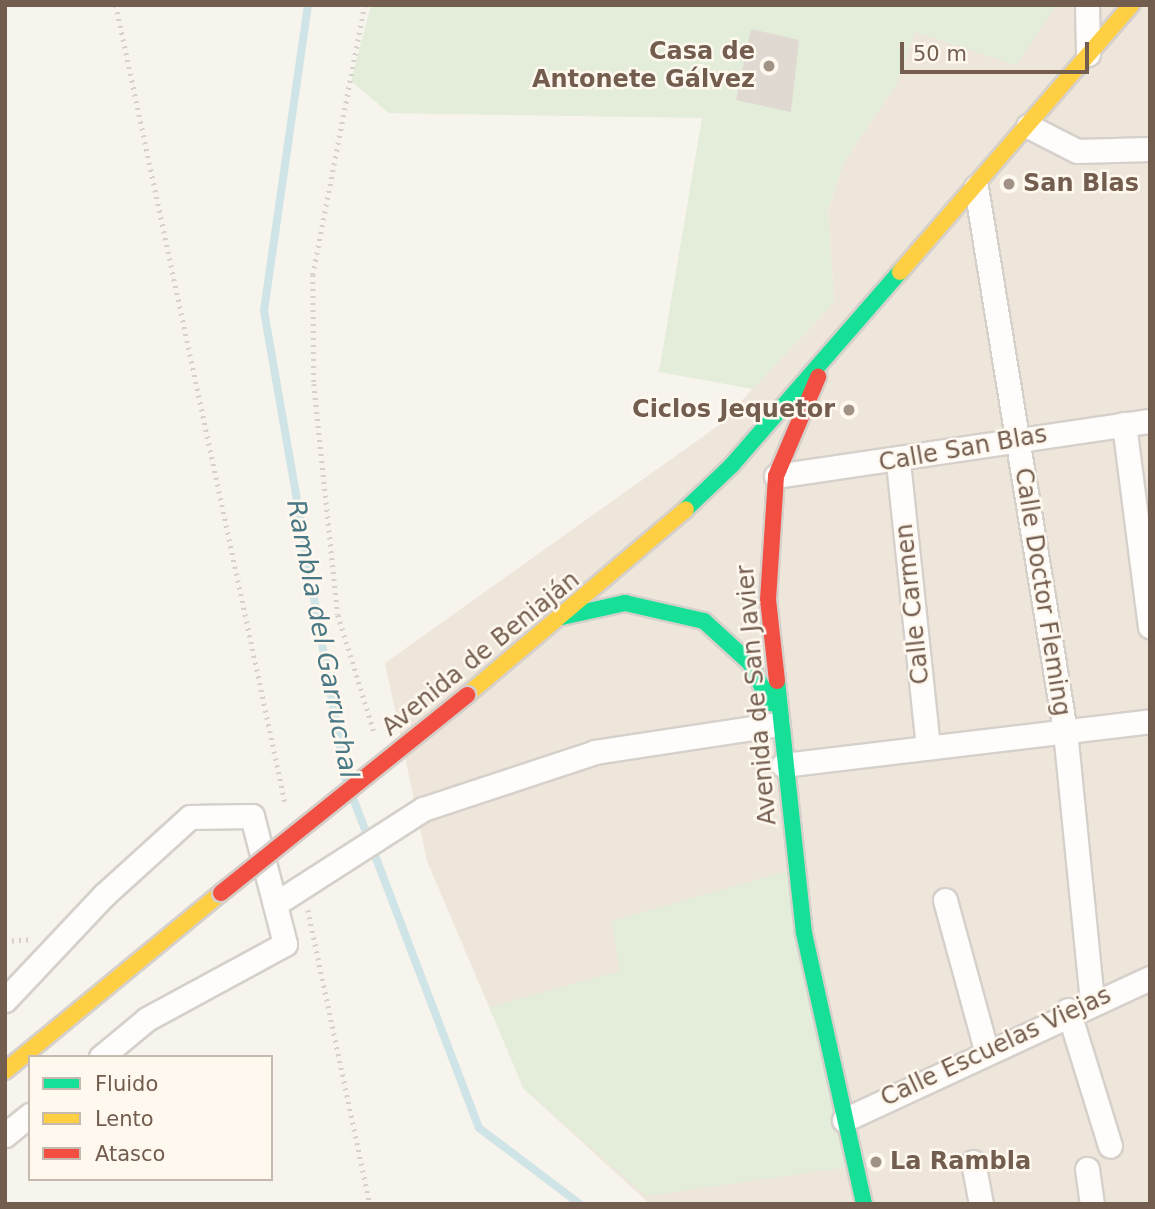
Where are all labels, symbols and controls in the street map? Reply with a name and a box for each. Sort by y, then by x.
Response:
scale bar [903,28,1092,72]
place label: Casa de Antonete Gálvez [532,38,755,94]
text: 50 m [913,42,967,66]
marker: Casa de Antonete Gálvez [761,58,777,74]
place label: San Blas [1023,170,1139,198]
marker: San Blas [1001,176,1017,192]
place label: Ciclos Jequetor [632,396,835,424]
marker: Ciclos Jequetor [841,402,857,418]
street label: Calle San Blas [877,420,1049,478]
street label: Calle Doctor Fleming [1008,466,1076,718]
water label: Rambla del Garruchal [280,497,364,781]
street label: Calle Carmen [890,522,936,686]
street label: Avenida de San Javier [731,564,783,826]
street label: Avenida de Beniaján [377,566,585,742]
street label: Calle Escuelas Viejas [876,981,1116,1113]
legend [28,1055,273,1181]
text: Fluido [95,1072,158,1096]
text: Lento [95,1107,154,1131]
text: Atasco [95,1142,165,1166]
place label: La Rambla [890,1148,1031,1176]
marker: La Rambla [868,1154,884,1170]

